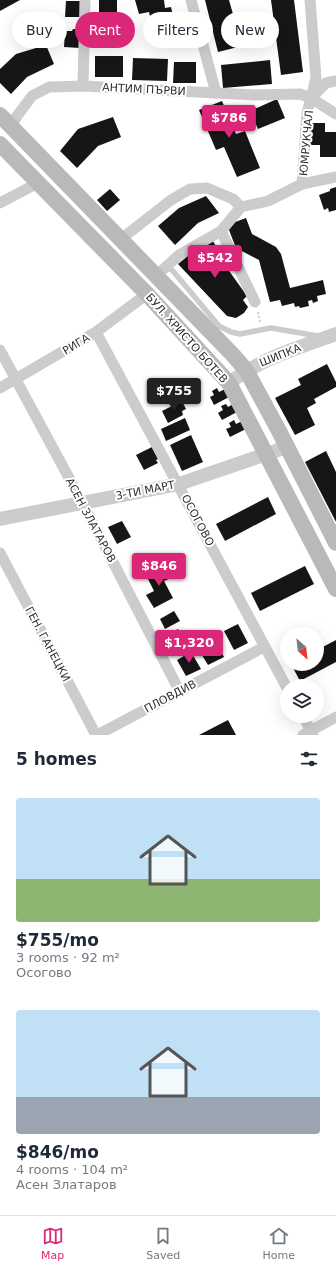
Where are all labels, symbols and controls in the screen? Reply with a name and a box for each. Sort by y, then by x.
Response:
chip: Buy [12,12,67,48]
chip: Rent [75,12,135,48]
chip: Filters [143,12,213,48]
chip: New [221,12,279,48]
street label: АНТИМ ПЪРВИ [102,81,186,98]
pin: $786 [205,105,253,139]
text: $786 [211,110,247,125]
street label: ЮМРУКЧАЛ [297,110,316,176]
pin: $542 [191,245,239,279]
text: $542 [197,250,233,265]
street label: БУЛ. ХРИСТО БОТЕВ [143,291,230,386]
street label: РИГА [60,331,92,357]
street label: ШИПКА [258,341,303,370]
pin: $755 [150,378,198,412]
text: $755 [156,383,192,398]
street label: АСЕН ЗЛАТАРОВ [63,476,118,565]
street label: 3-ТИ МАРТ [115,478,176,503]
street label: ОСОГОВО [179,492,217,549]
pin: $846 [135,553,183,587]
text: $846 [141,558,177,573]
street label: ГЕН. ГАНЕЦКИ [22,605,73,684]
north arrow [280,627,324,671]
map controls [280,627,324,723]
pin: $1,320 [156,630,222,664]
text: $1,320 [164,635,214,650]
street label: ПЛОВДИВ [142,677,199,716]
button: layers [280,679,324,723]
icon: filters [298,748,320,770]
text: 5 homes [16,749,97,769]
icon: home [132,824,204,896]
text: $755/mo [16,930,99,950]
text: 3 rooms · 92 m² [16,950,120,965]
text: Осогово [16,965,72,980]
icon: home [132,1036,204,1108]
text: $846/mo [16,1142,99,1162]
text: 4 rooms · 104 m² [16,1162,128,1177]
text: Асен Златаров [16,1177,117,1192]
tab: Map [41,1225,64,1262]
tab: Saved [146,1225,180,1262]
tab: Home [262,1225,295,1262]

